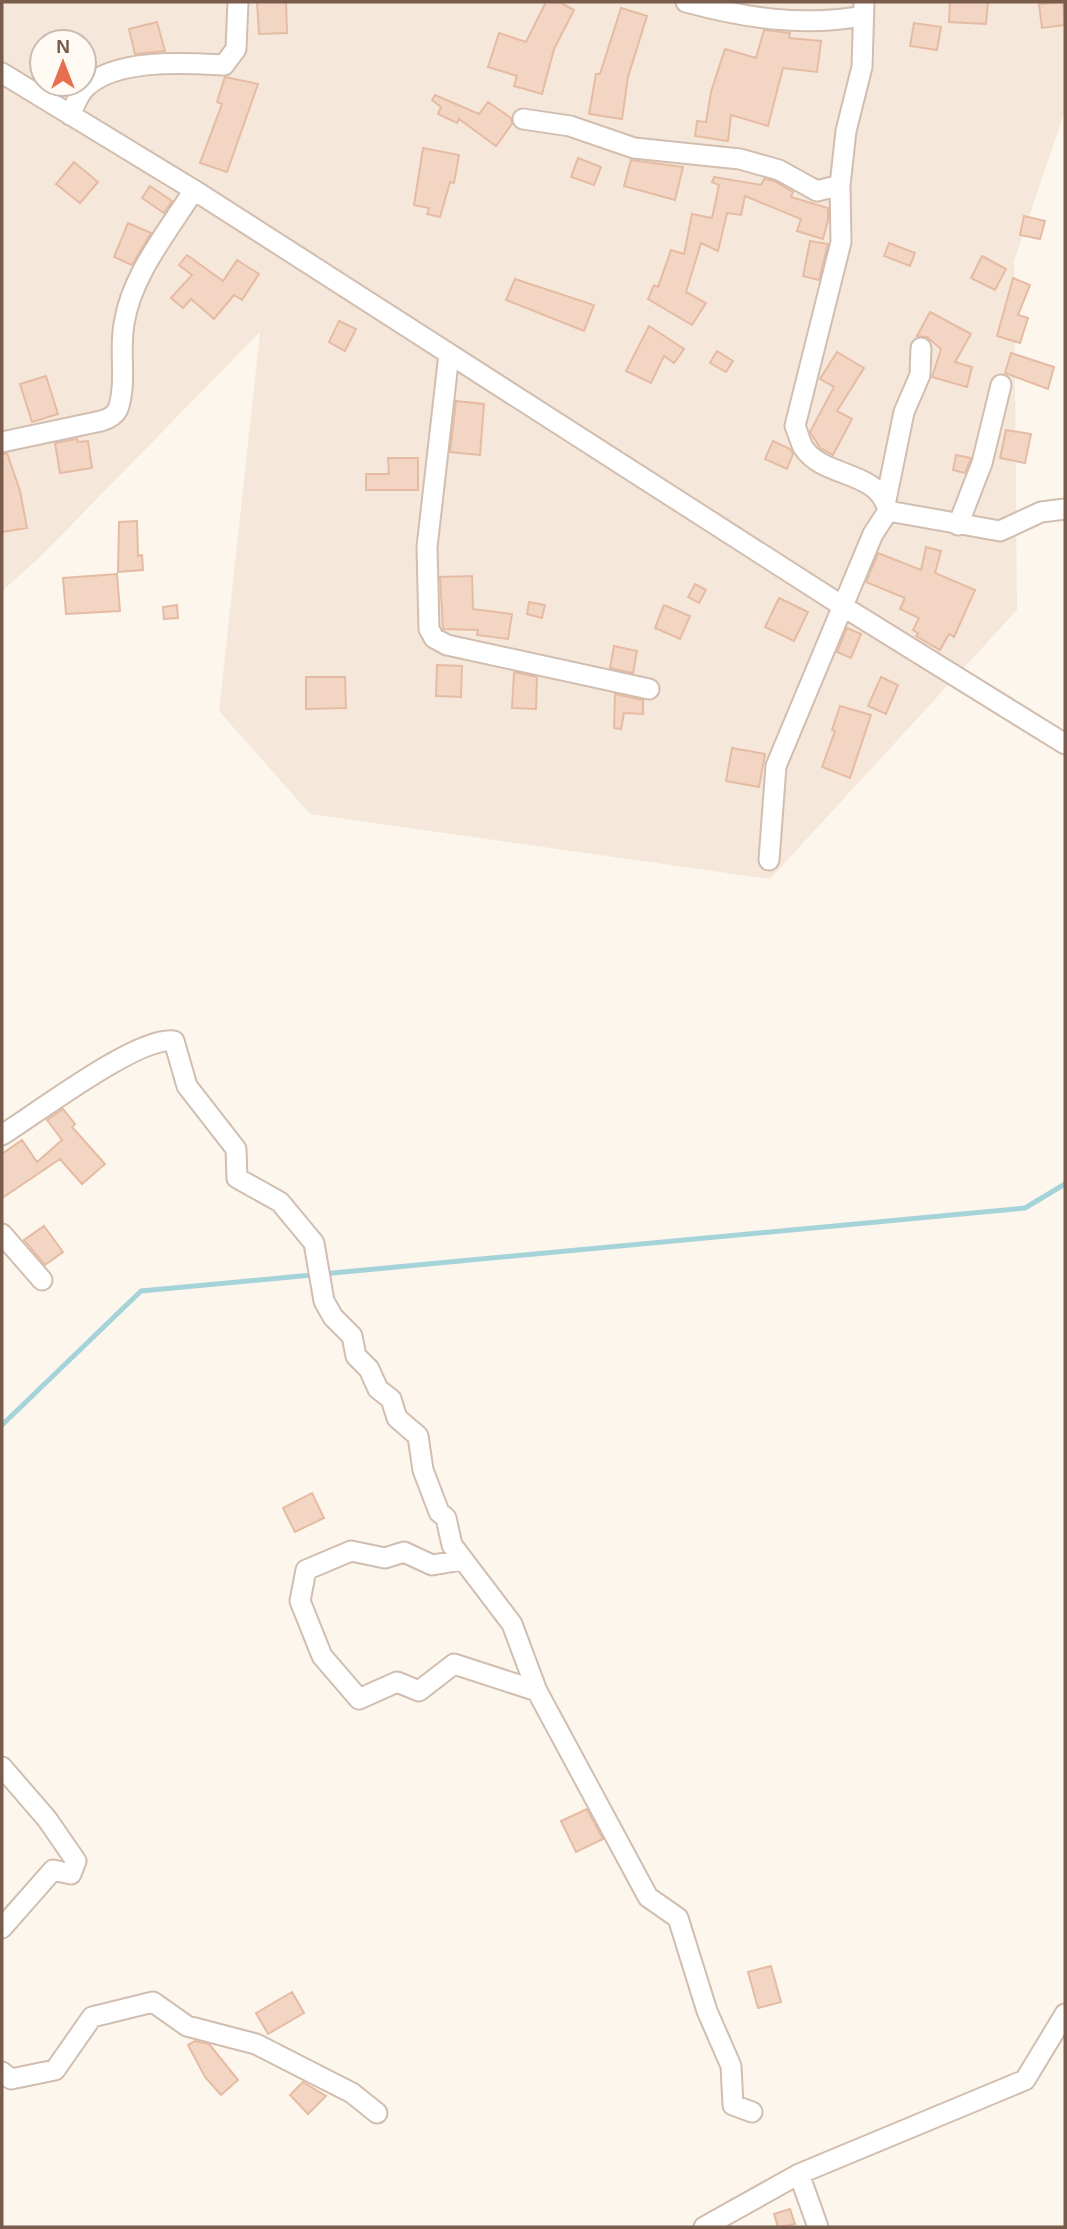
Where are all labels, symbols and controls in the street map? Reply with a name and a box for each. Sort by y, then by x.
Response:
north arrow [28,28,98,98]
text: N [56,36,70,57]

